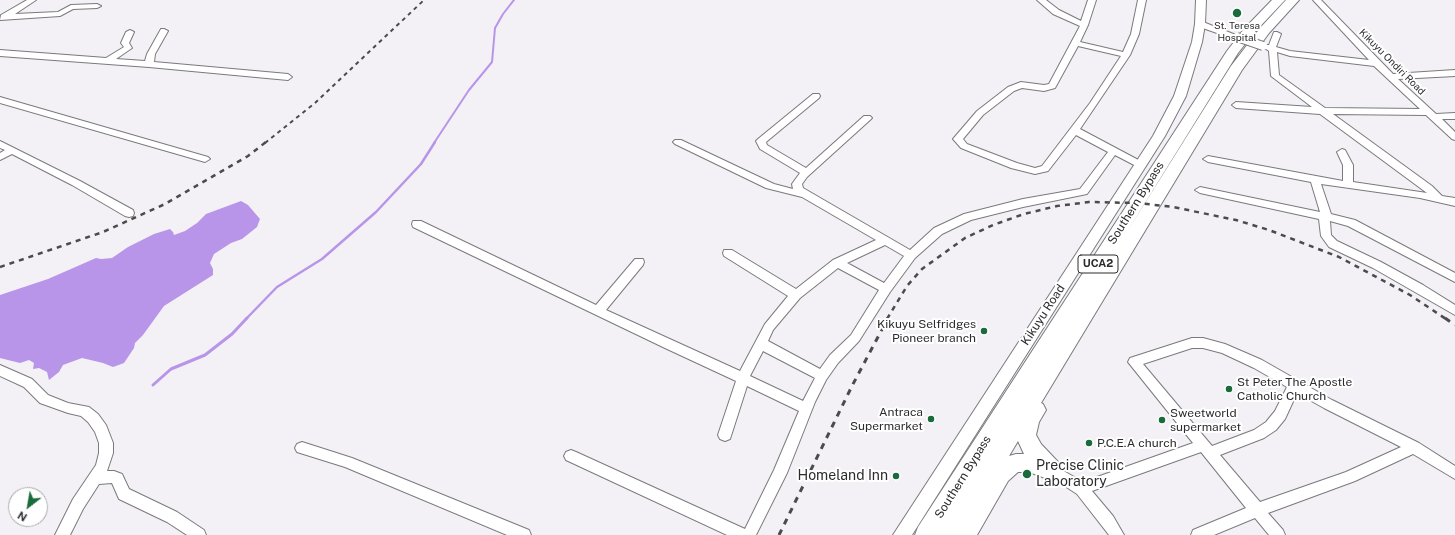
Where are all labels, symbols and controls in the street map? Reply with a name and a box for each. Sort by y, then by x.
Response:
marker: St. Teresa Hospital [1231,7,1243,19]
place label: St. Teresa Hospital [1214,20,1260,44]
street label: Kikuyu Ondiri Road [1357,27,1427,97]
street label: Southern Bypass [1105,159,1167,247]
road number: UCA2 [1078,255,1118,273]
street label: Kikuyu Road [1018,282,1068,348]
place label: Kikuyu Selfridges Pioneer branch [877,317,976,345]
marker: Kikuyu Selfridges Pioneer branch [979,326,989,336]
place label: St Peter The Apostle Catholic Church [1237,375,1352,403]
marker: St Peter The Apostle Catholic Church [1224,384,1234,394]
place label: Antraca Supermarket [850,405,923,433]
place label: Sweetworld supermarket [1170,406,1241,434]
marker: Antraca Supermarket [926,414,936,424]
marker: Sweetworld supermarket [1157,415,1167,425]
street label: Southern Bypass [932,433,994,521]
place label: P.C.E.A church [1097,436,1177,450]
marker: P.C.E.A church [1084,438,1094,448]
place label: Precise Clinic Laboratory [1036,458,1124,490]
place label: Homeland Inn [798,468,888,484]
marker: Precise Clinic Laboratory [1021,468,1033,480]
marker: Homeland Inn [891,471,901,481]
north arrow [8,487,48,527]
text: N [16,509,29,524]

